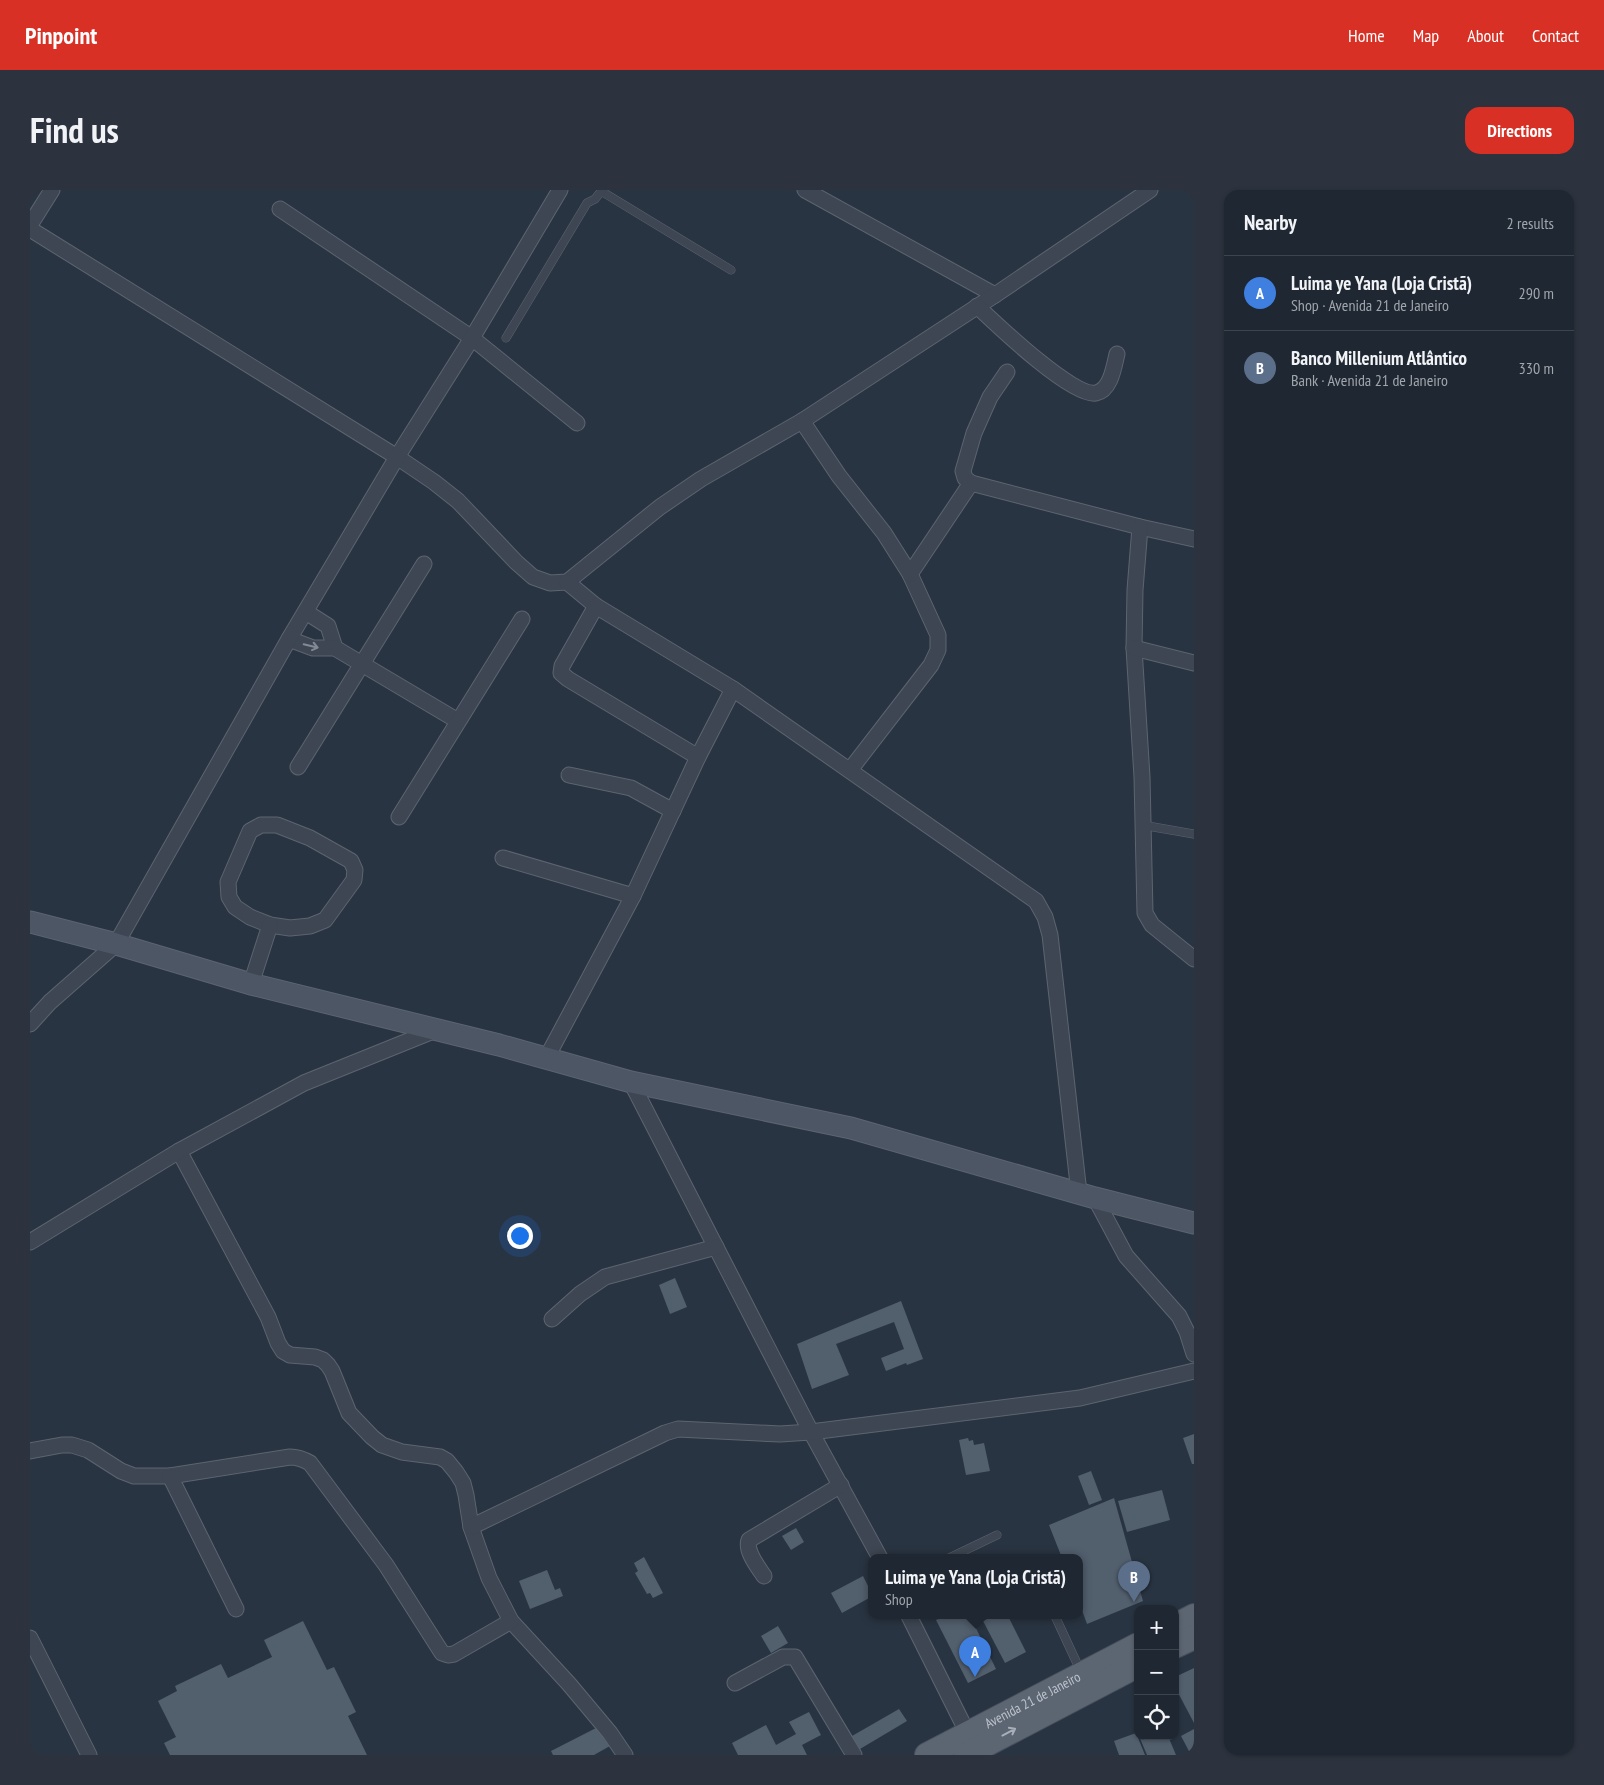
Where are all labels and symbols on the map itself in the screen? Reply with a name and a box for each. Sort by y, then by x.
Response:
one-way arrow [303,642,319,651]
your location [507,1223,533,1249]
pin: B [1118,1561,1150,1602]
pin: A [959,1636,991,1677]
street label: Avenida 21 de Janeiro [982,1668,1083,1732]
one-way arrow [1002,1727,1017,1737]

